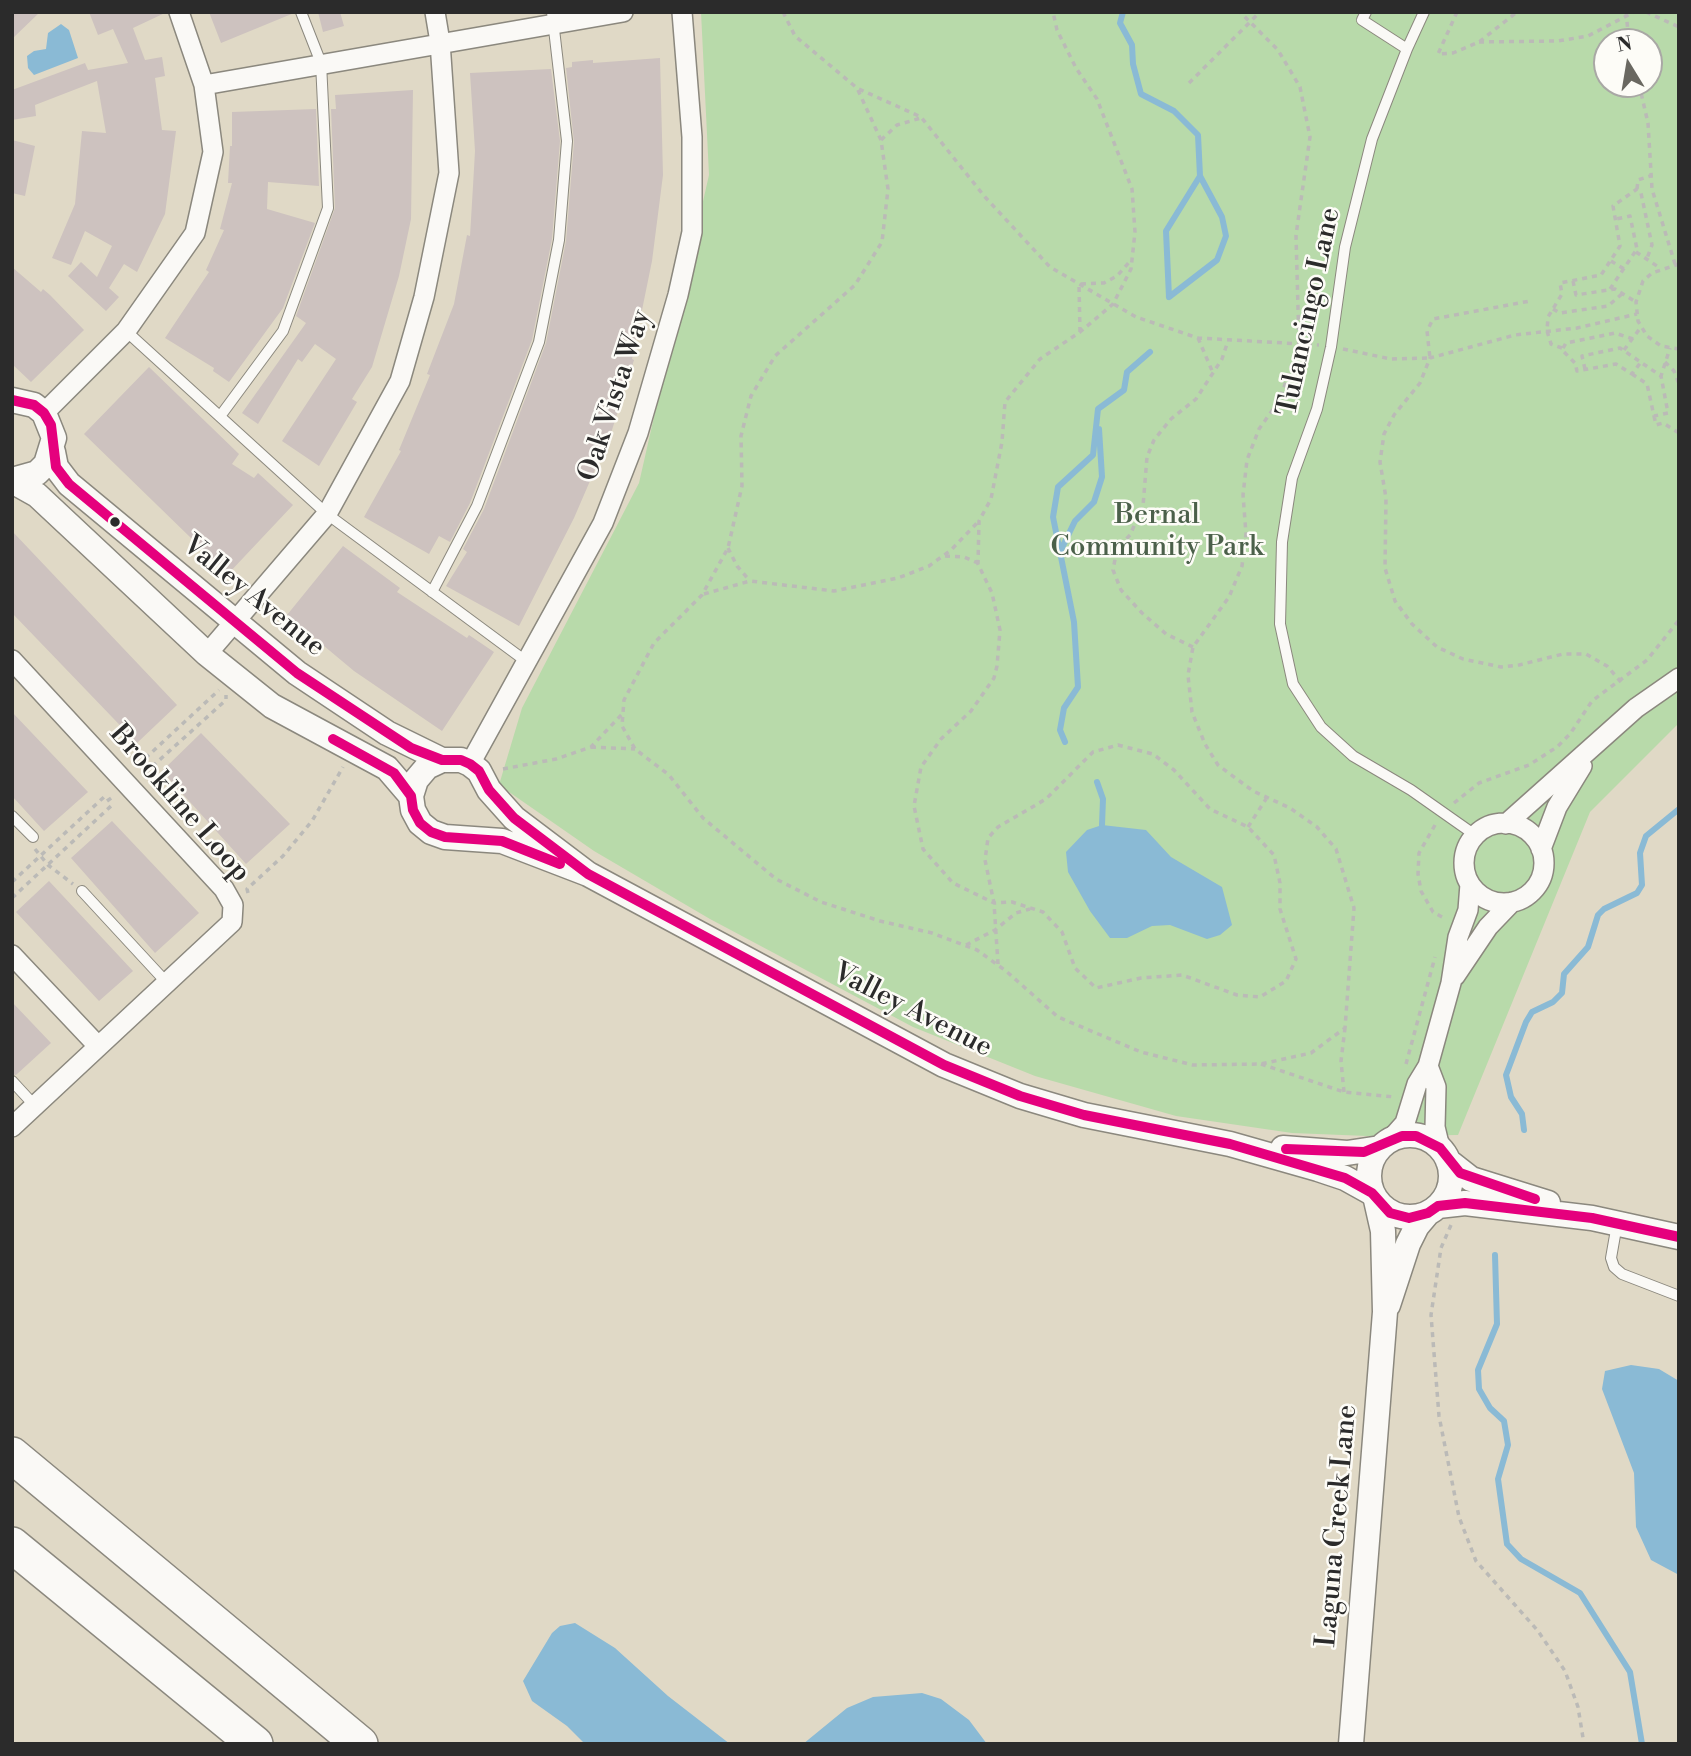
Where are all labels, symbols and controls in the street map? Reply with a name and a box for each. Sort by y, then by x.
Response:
north arrow [1593,28,1663,98]
text: N [1615,31,1634,58]
street label: Tulancingo Lane [1272,205,1348,419]
street label: Oak Vista Way [573,306,659,486]
park label: Bernal Community Park [1050,499,1264,565]
unlabelled marker [108,515,122,529]
street label: Valley Avenue [175,529,331,665]
street label: Brookline Loop [101,718,257,890]
street label: Valley Avenue [827,957,997,1065]
street label: Laguna Creek Lane [1311,1403,1365,1649]

